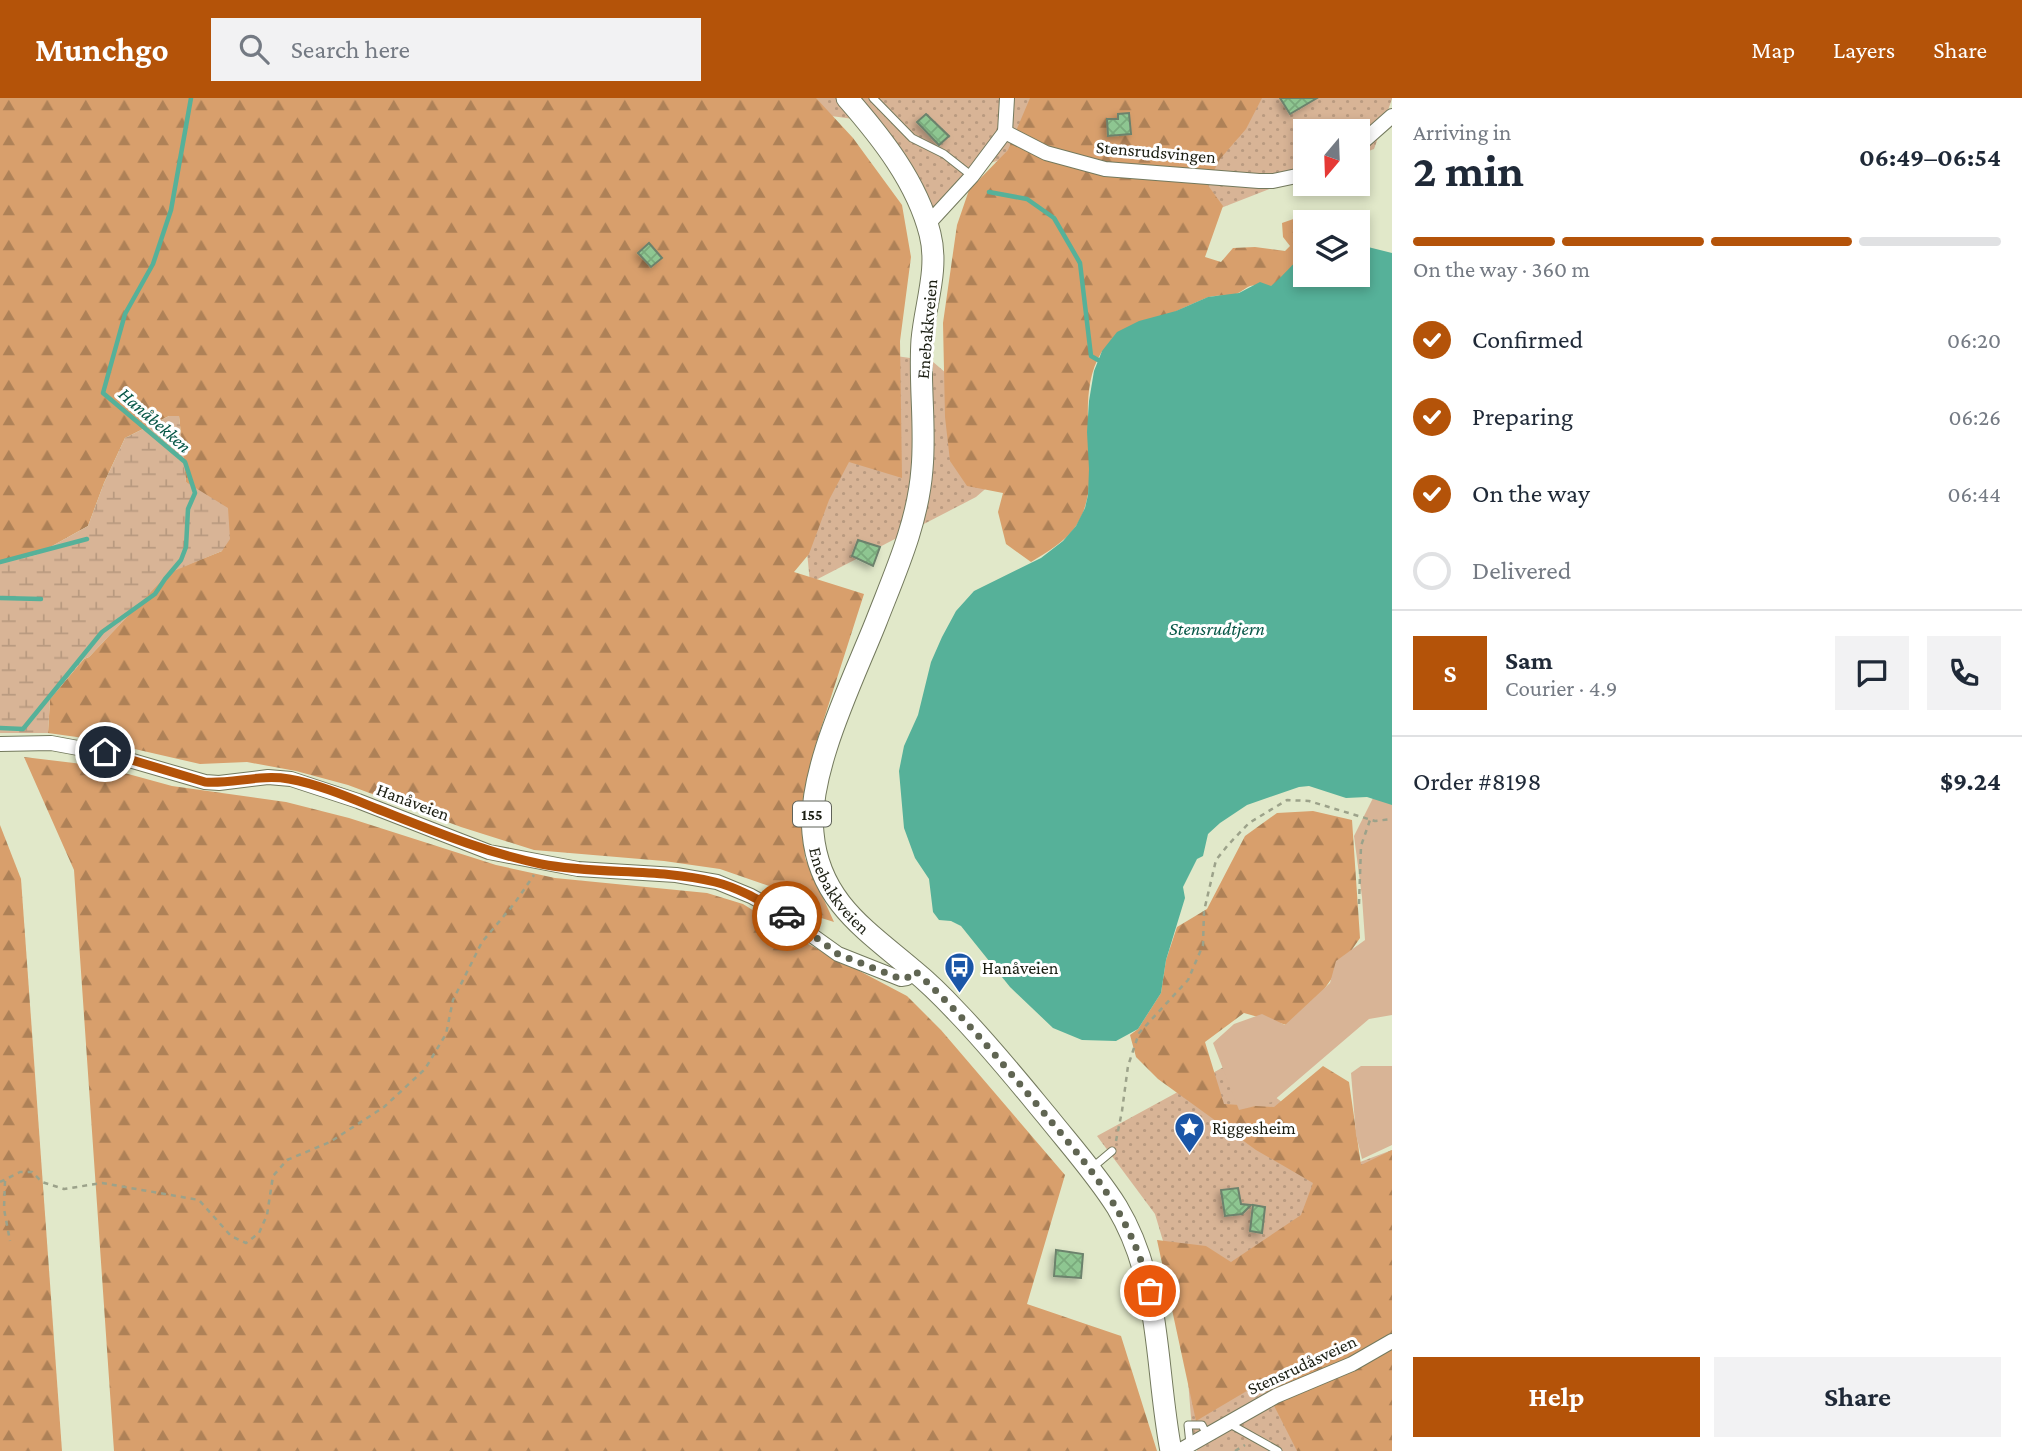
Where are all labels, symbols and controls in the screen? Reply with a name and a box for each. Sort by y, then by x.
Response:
search box [211,18,701,81]
icon: search [235,30,273,68]
text: Munchgo [35,31,169,68]
text: Search here [291,35,410,64]
text: Map [1751,36,1795,63]
text: Layers [1833,36,1895,63]
text: Share [1933,36,1987,63]
north arrow [1293,119,1370,196]
map controls [1293,119,1370,287]
text: Arriving in [1413,119,1511,145]
street label: Stensrudsvingen [1095,137,1217,167]
text: 06:49–06:54 [1859,143,2001,172]
text: 2 min [1413,145,1524,196]
button: layers [1293,210,1370,287]
text: On the way · 360 m [1413,256,1590,282]
street label: Enebakkveien [913,278,941,380]
icon: check [1413,321,1451,359]
text: Confirmed [1472,325,1583,354]
text: 06:20 [1947,327,2001,353]
water label: Hanåbekken [115,383,195,457]
icon: check [1413,398,1451,436]
text: Preparing [1472,402,1573,431]
text: 06:26 [1948,404,2001,430]
icon: check [1413,475,1451,513]
text: On the way [1472,479,1590,508]
text: 06:44 [1948,481,2001,507]
text: Delivered [1472,556,1571,585]
water label: Stensrudtjern [1169,618,1265,640]
button: chat [1835,636,1909,710]
button: phone [1927,636,2001,710]
text: Sam [1505,646,1553,675]
text: S [1444,659,1457,688]
text: Courier · 4.9 [1505,675,1617,701]
pin [75,722,135,782]
icon: home [86,733,124,771]
text: Order #8198 [1413,767,1542,796]
text: $9.24 [1940,767,2001,796]
street label: Hanåveien [374,779,453,825]
road number: 155 [793,802,831,827]
street label: Enebakkveien [805,845,874,939]
courier [752,881,822,951]
icon: car [768,897,806,935]
bus stop icon: Hanåveien [942,951,976,995]
place label: Hanåveien [982,958,1059,978]
place icon: Riggesheim [1172,1111,1206,1155]
place label: Riggesheim [1212,1118,1296,1138]
pin [1120,1261,1180,1321]
icon: bag [1131,1272,1169,1310]
street label: Stensrudåsveien [1244,1331,1360,1399]
button: Help [1413,1357,1700,1437]
button: Share [1714,1357,2001,1437]

